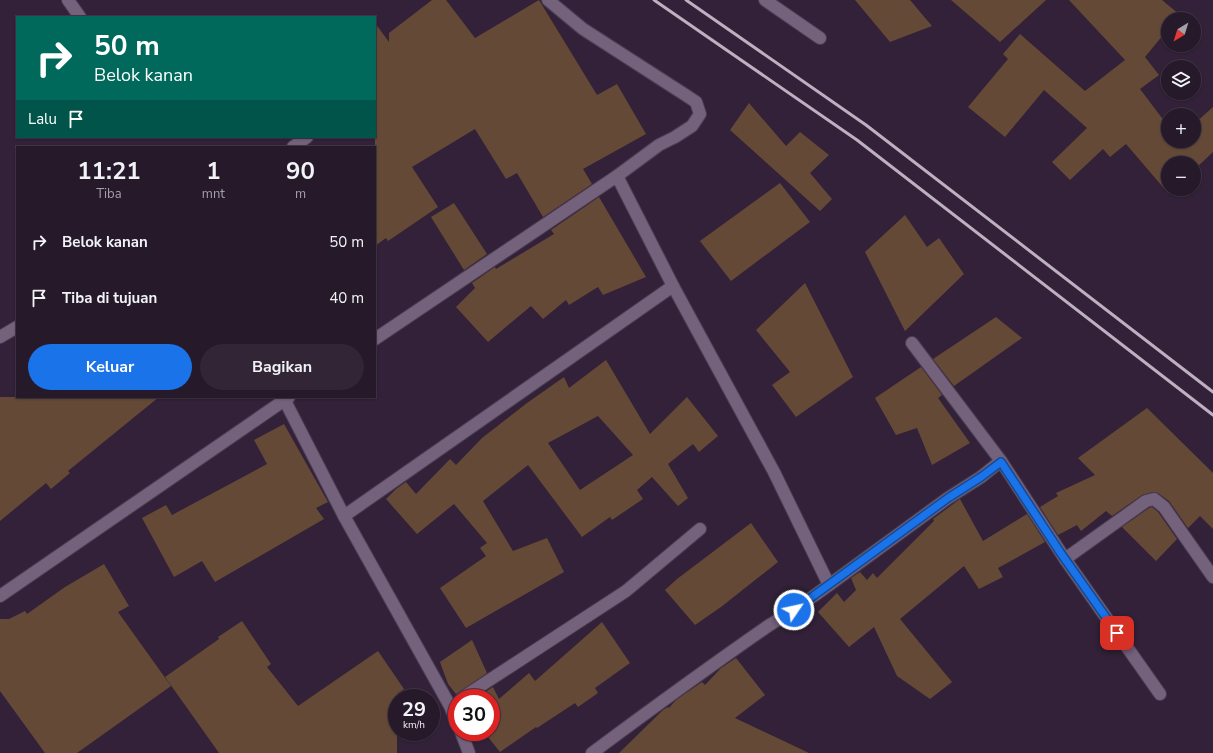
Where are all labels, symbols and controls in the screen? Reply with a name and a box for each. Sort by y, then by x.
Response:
north arrow [1161,12,1201,52]
map controls [1161,12,1201,196]
text: 50 m [94,27,160,65]
icon: right [28,32,80,84]
button: layers [1161,60,1201,100]
text: Belok kanan [94,63,193,87]
icon: arrive [65,108,87,130]
button: + [1161,108,1201,148]
text: Lalu [28,109,57,129]
text: 11:21 [77,155,141,187]
text: 1 [206,155,221,187]
text: 90 [286,155,315,187]
button: − [1161,156,1201,196]
text: Tiba [96,185,122,203]
text: mnt [202,185,225,203]
text: m [295,185,306,203]
icon: right [28,231,50,253]
text: Belok kanan [62,232,148,252]
text: 50 m [329,232,364,252]
icon: arrive [28,287,50,309]
text: Tiba di tujuan [62,288,157,308]
text: 40 m [329,288,364,308]
button: Keluar [28,344,192,390]
button: Bagikan [200,344,364,390]
position arrow [773,589,815,631]
pin [1100,616,1134,650]
icon: arrive [1106,622,1128,644]
speed limit sign: 30 [448,689,500,741]
text: 29 [402,696,426,723]
text: km/h [403,718,425,732]

